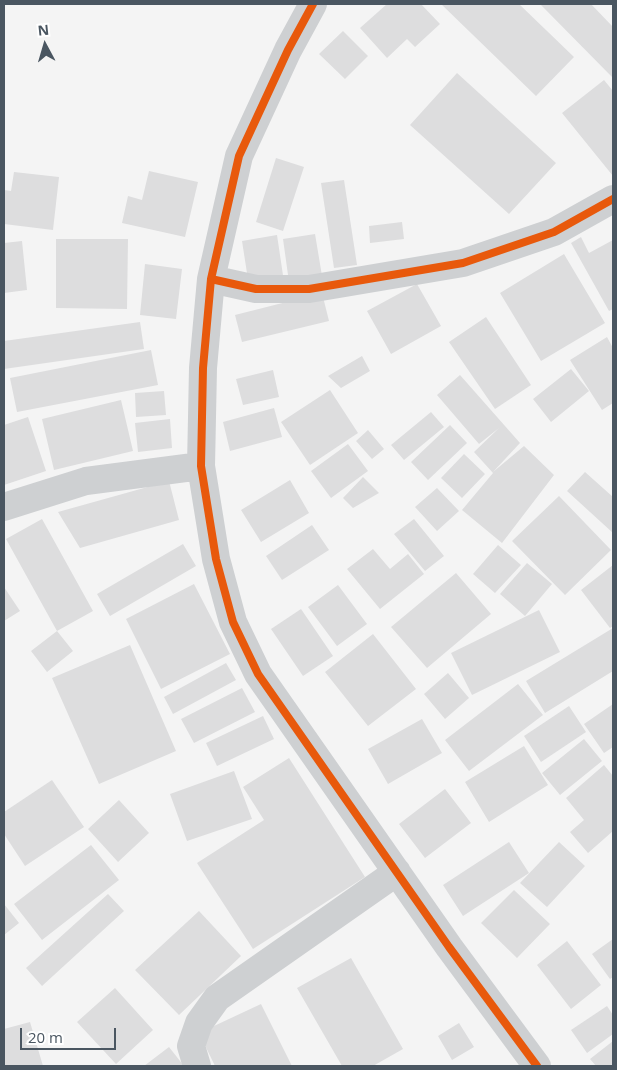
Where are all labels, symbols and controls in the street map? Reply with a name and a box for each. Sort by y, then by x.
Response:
north arrow [20,20,70,70]
text: N [37,20,50,40]
scale bar [22,1018,119,1050]
text: 20 m [28,1027,63,1047]

